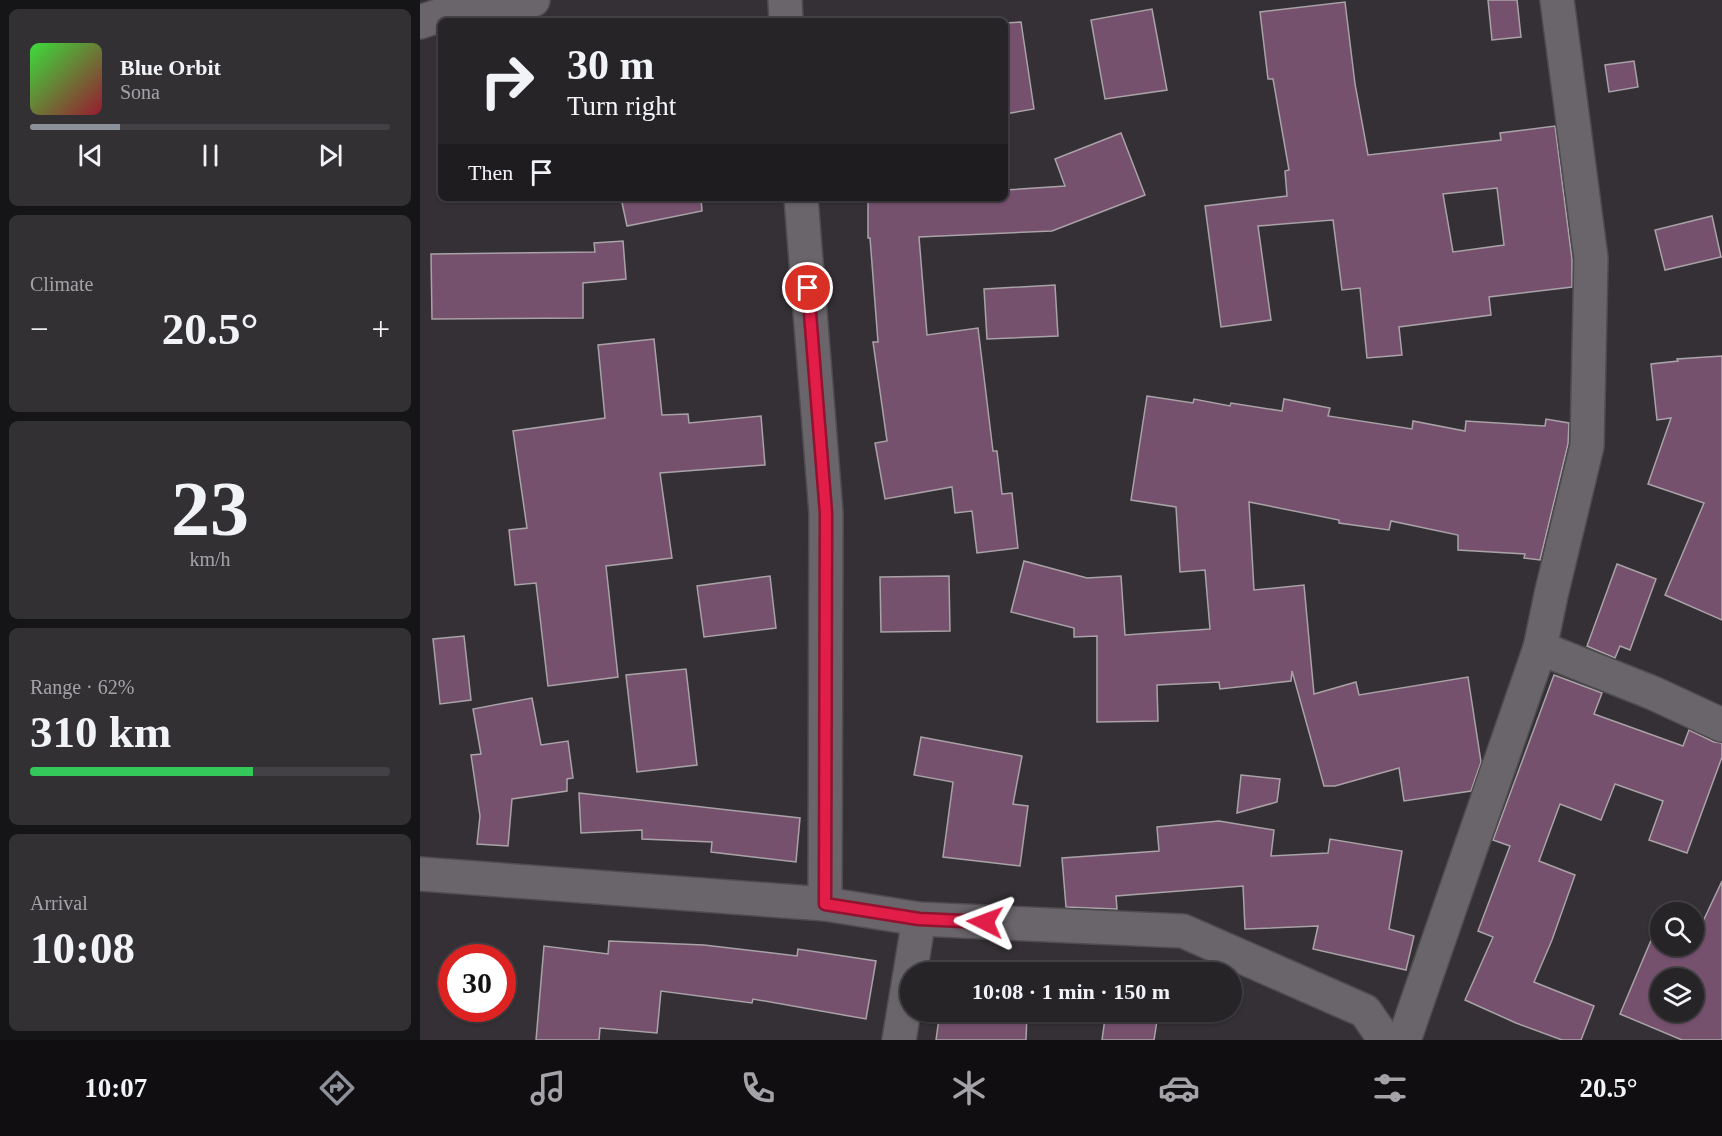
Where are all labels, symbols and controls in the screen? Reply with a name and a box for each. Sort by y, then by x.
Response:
icon: right [468,42,546,120]
text: 30 m [567,42,655,88]
text: Blue Orbit [120,55,221,80]
text: Sona [120,81,160,103]
text: Turn right [567,91,676,121]
icon: previous [74,139,107,172]
icon: pause [194,139,227,172]
icon: next [314,139,347,172]
icon: arrive [525,156,558,189]
text: Then [468,160,513,185]
pin [782,262,833,313]
icon: arrive [791,271,824,304]
text: Climate [30,273,93,295]
text: 20.5° [162,304,258,354]
text: − [30,311,49,347]
text: + [371,311,390,347]
text: 23 [171,465,249,552]
text: km/h [189,548,231,570]
text: Range · 62% [30,676,134,698]
text: 310 km [30,707,171,757]
position arrow [953,890,1017,954]
text: Arrival [30,892,88,914]
map controls [1650,902,1704,1022]
button: search [1650,902,1704,956]
text: 10:08 [30,923,135,973]
speed limit sign: 30 [438,944,516,1022]
button: layers [1650,968,1704,1022]
text: 10:08 · 1 min · 150 m [972,979,1170,1004]
icon: directions [316,1067,358,1109]
icon: music [527,1067,569,1109]
icon: phone [737,1067,779,1109]
icon: climate [948,1067,990,1109]
icon: car [1158,1067,1200,1109]
icon: filters [1369,1067,1411,1109]
text: 10:07 [84,1073,147,1103]
text: 20.5° [1580,1073,1638,1103]

